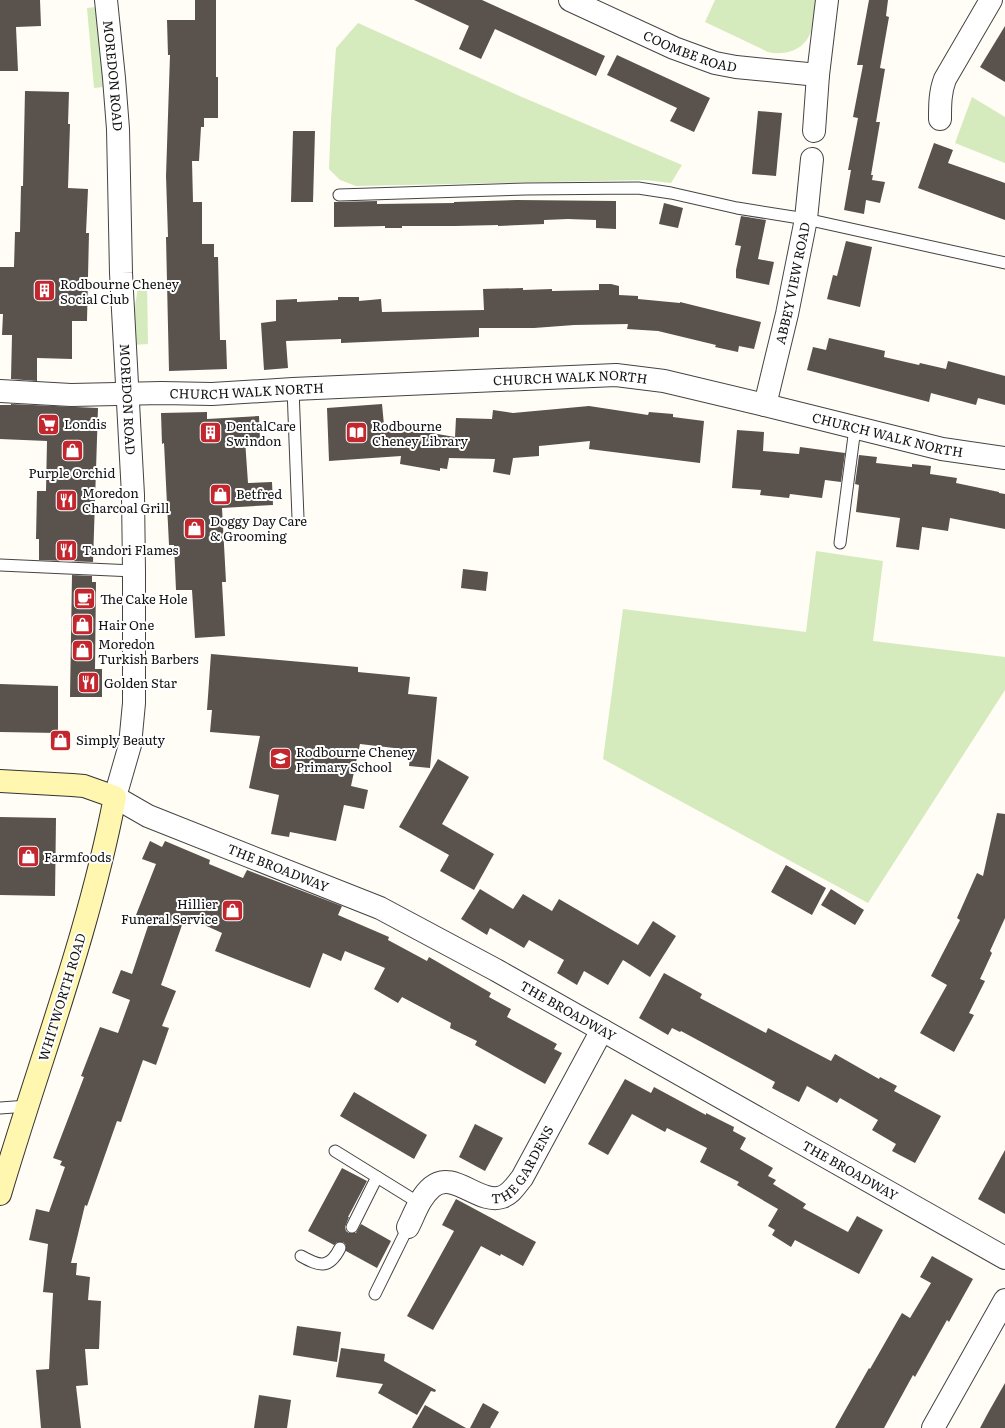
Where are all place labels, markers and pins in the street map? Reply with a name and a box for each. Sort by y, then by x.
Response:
place label: Rodbourne Cheney Social Club [60,274,180,308]
building icon: Rodbourne Cheney Social Club [31,278,57,304]
supermarket icon: Londis [36,411,62,437]
place label: Londis [64,414,107,433]
place label: DentalCare Swindon [226,416,296,450]
place label: Rodbourne Cheney Library [372,416,469,450]
building icon: DentalCare Swindon [198,420,224,446]
library icon: Rodbourne Cheney Library [343,420,369,446]
shop icon: Purple Orchid [59,438,85,464]
place label: Purple Orchid [29,463,115,482]
shop icon: Betfred [207,481,233,507]
place label: Moredon Charcoal Grill [82,483,170,517]
place label: Betfred [236,484,282,503]
restaurant icon: Moredon Charcoal Grill [53,487,79,513]
place label: Doggy Day Care & Grooming [210,511,307,545]
shop icon: Doggy Day Care & Grooming [182,515,208,541]
restaurant icon: Tandori Flames [53,537,79,563]
place label: Tandori Flames [82,540,179,559]
cafe icon: The Cake Hole [71,586,97,612]
place label: The Cake Hole [100,589,188,608]
shop icon: Hair One [70,612,96,638]
place label: Hair One [98,615,154,634]
place label: Moredon Turkish Barbers [98,634,199,668]
shop icon: Moredon Turkish Barbers [70,638,96,664]
restaurant icon: Golden Star [76,670,102,696]
place label: Golden Star [104,673,178,692]
shop icon: Simply Beauty [48,727,74,753]
place label: Simply Beauty [76,730,165,749]
place label: Rodbourne Cheney Primary School [296,742,416,776]
school or university icon: Rodbourne Cheney Primary School [267,746,293,772]
shop icon: Farmfoods [15,844,41,870]
place label: Farmfoods [44,847,111,866]
place label: Hillier Funeral Service [121,894,219,928]
shop icon: Hillier Funeral Service [220,898,246,924]

